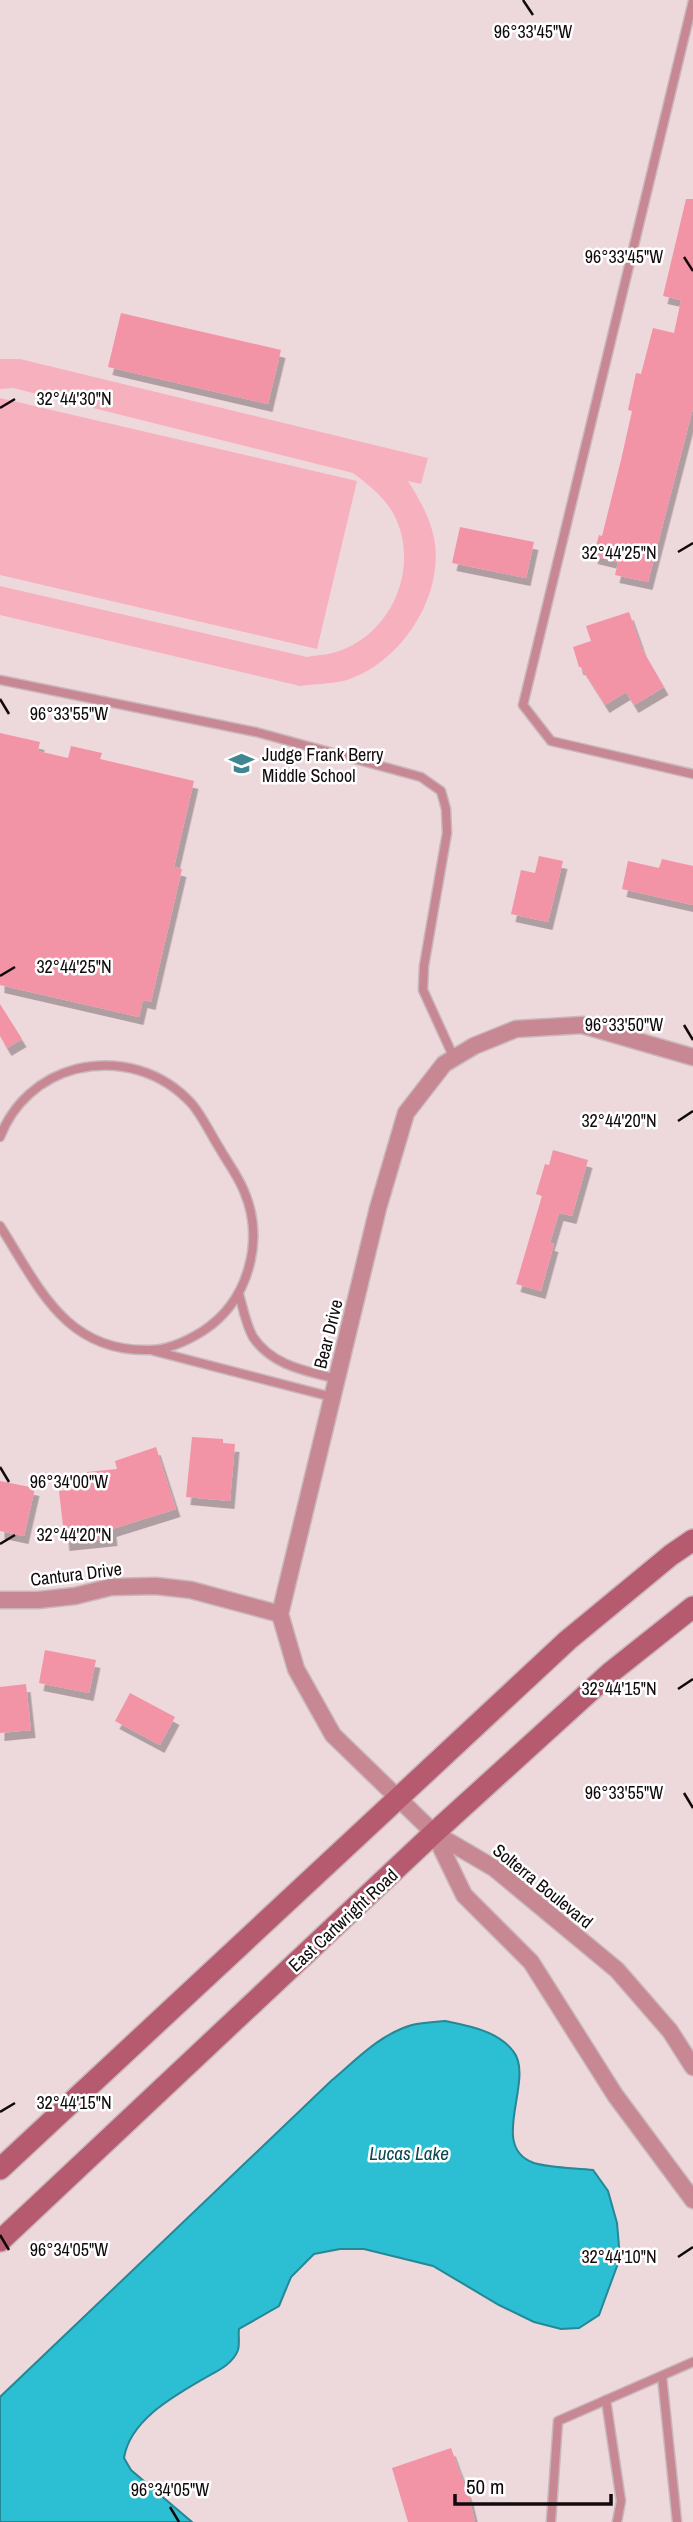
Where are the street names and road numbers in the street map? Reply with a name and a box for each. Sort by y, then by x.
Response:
street label: Bear Drive [307,1297,349,1371]
street label: Cantura Drive [29,1556,123,1592]
street label: Solterra Boulevard [488,1838,598,1934]
street label: East Cartwright Road [283,1863,403,1977]

